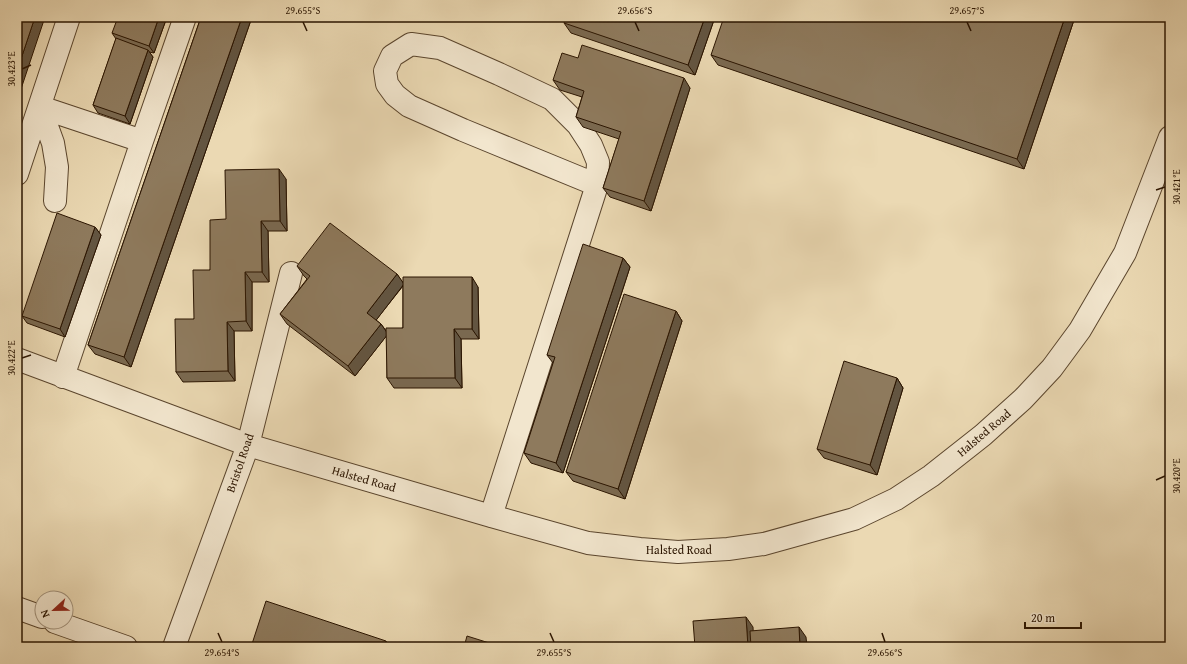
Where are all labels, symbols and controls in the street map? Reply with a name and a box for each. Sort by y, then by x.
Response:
text: 29.655°S [286,3,321,18]
text: 29.656°S [618,3,653,18]
text: 29.657°S [950,3,985,18]
text: 30.423°E [4,51,19,87]
text: 30.421°E [1169,169,1184,205]
text: 30.422°E [4,340,19,376]
street label: Halsted Road [953,405,1015,460]
street label: Bristol Road [222,430,258,495]
text: 30.420°E [1169,458,1184,494]
street label: Halsted Road [330,461,399,496]
street label: Halsted Road [646,541,712,558]
north arrow [34,590,74,630]
scale bar [1025,604,1081,630]
text: N [36,607,54,620]
text: 20 m [1031,609,1055,626]
text: 29.654°S [205,645,240,660]
text: 29.655°S [537,645,572,660]
text: 29.656°S [868,645,903,660]

